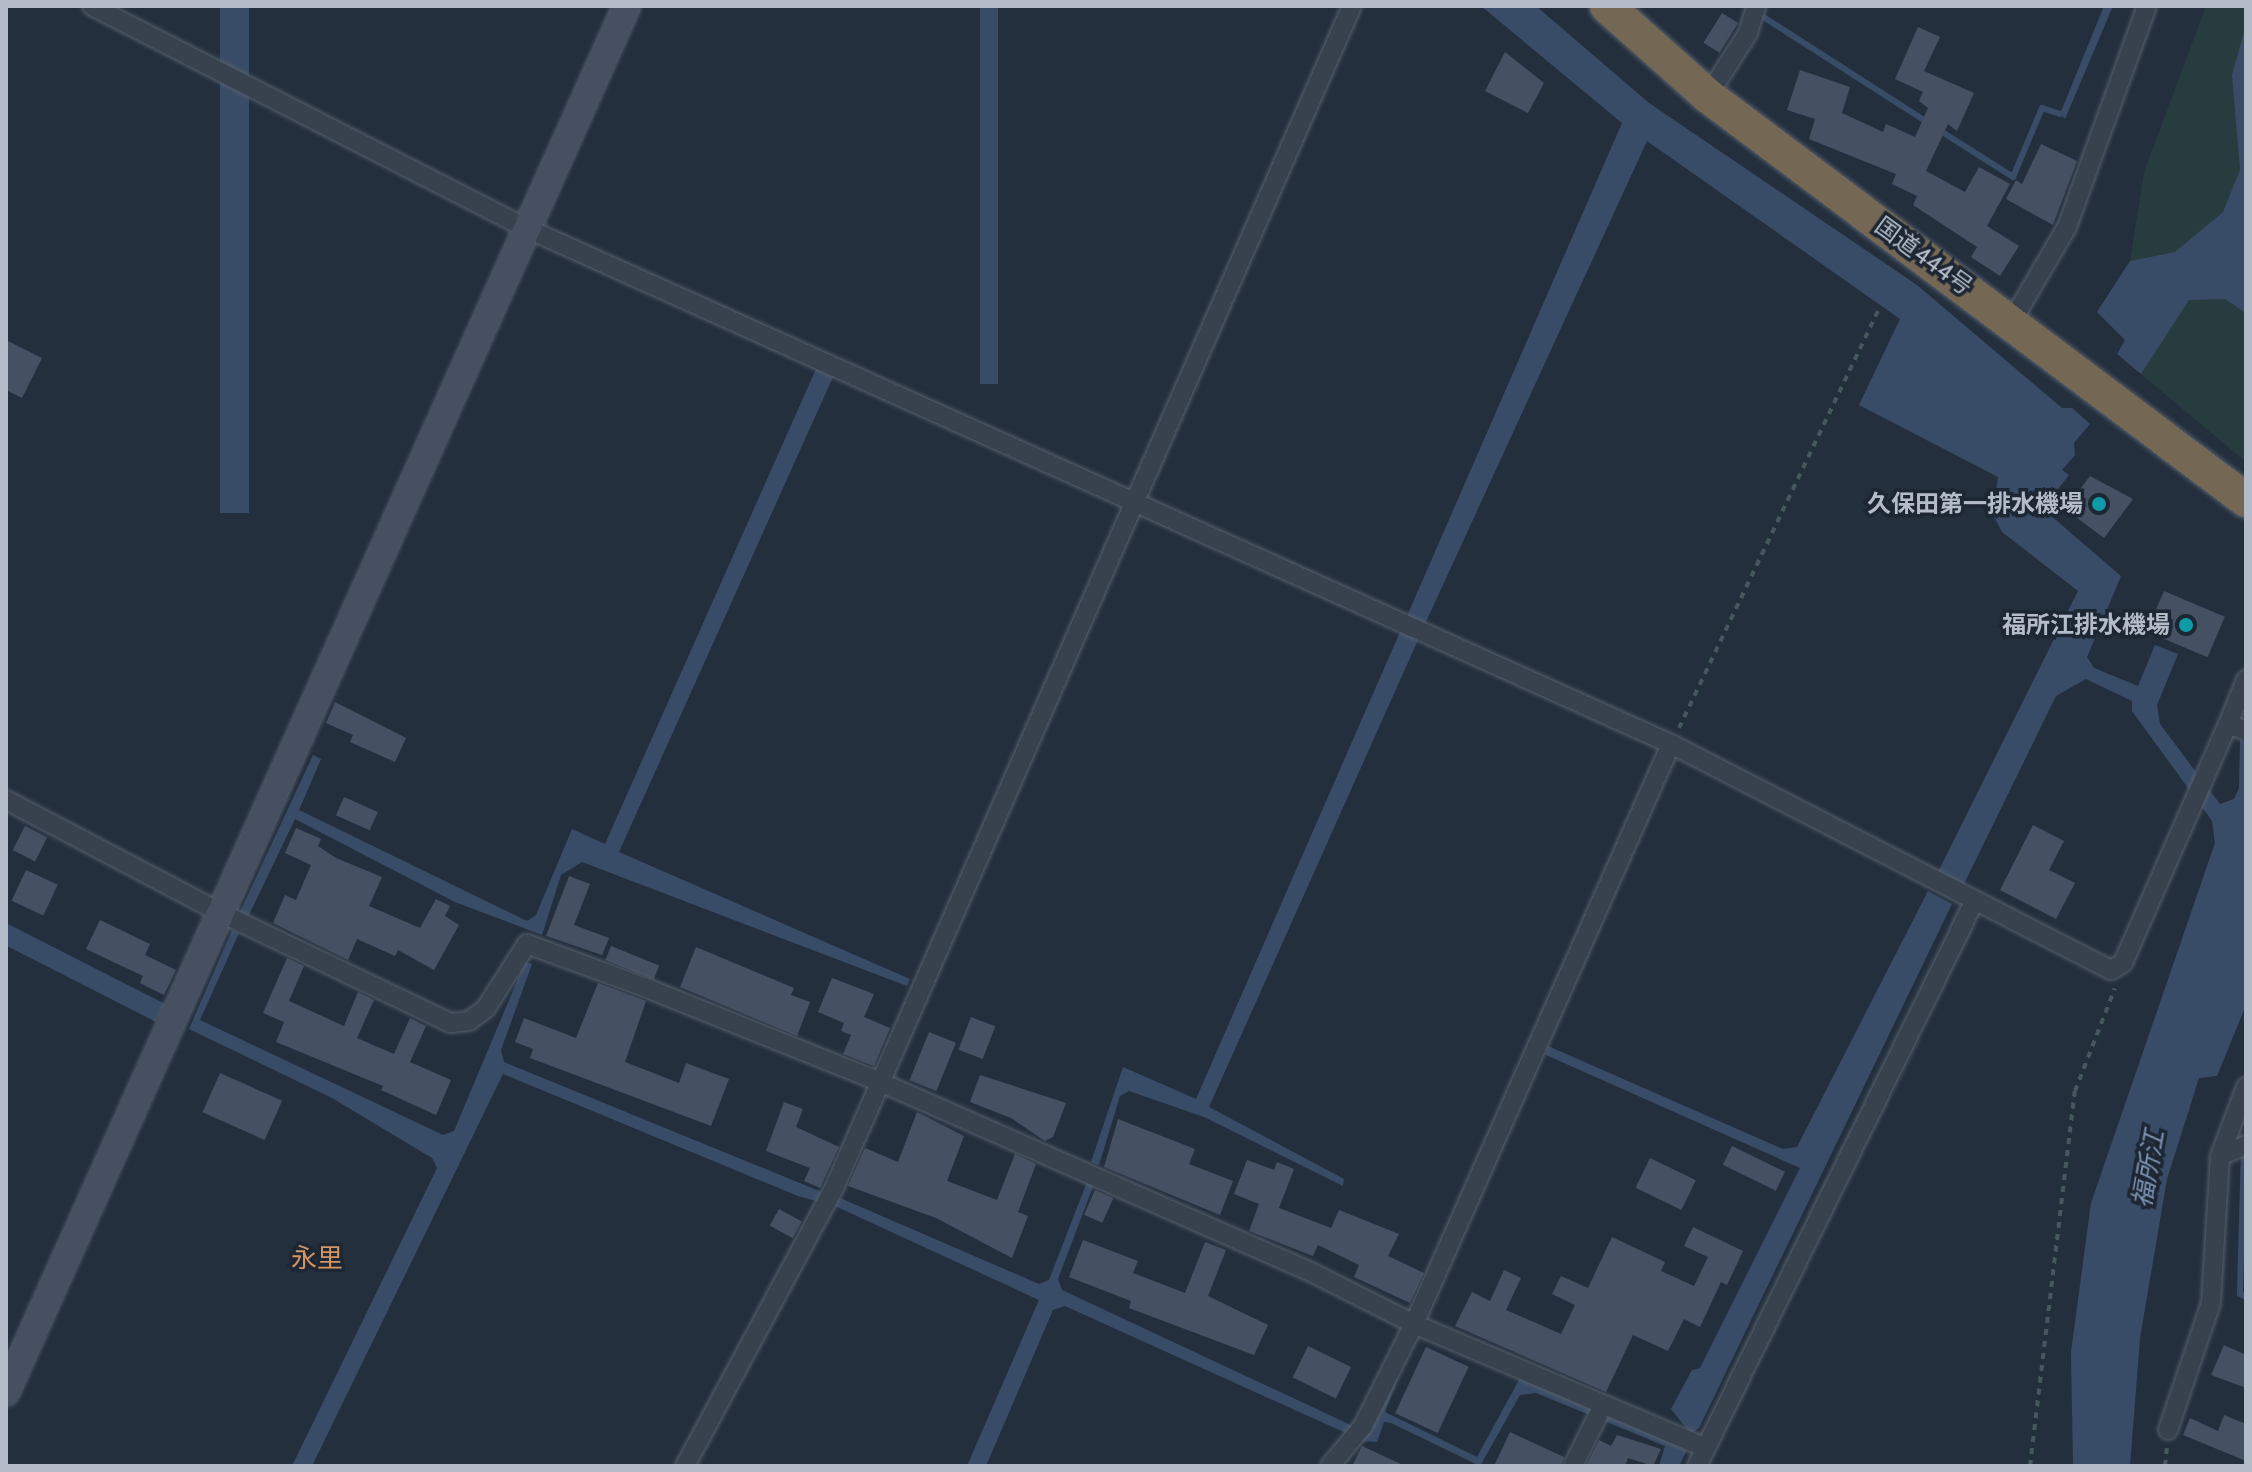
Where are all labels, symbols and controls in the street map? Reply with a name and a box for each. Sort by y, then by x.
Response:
street label: 国道444号 [1870,211,1978,301]
place label: 久保田第一排水機場 [1867,490,2083,518]
marker: 久保田第一排水機場 [2090,495,2108,513]
place label: 福所江排水機場 [2002,611,2170,639]
marker: 福所江排水機場 [2177,616,2195,634]
water label: 福所江 [2127,1128,2171,1210]
district label: 永里 [291,1243,343,1275]

